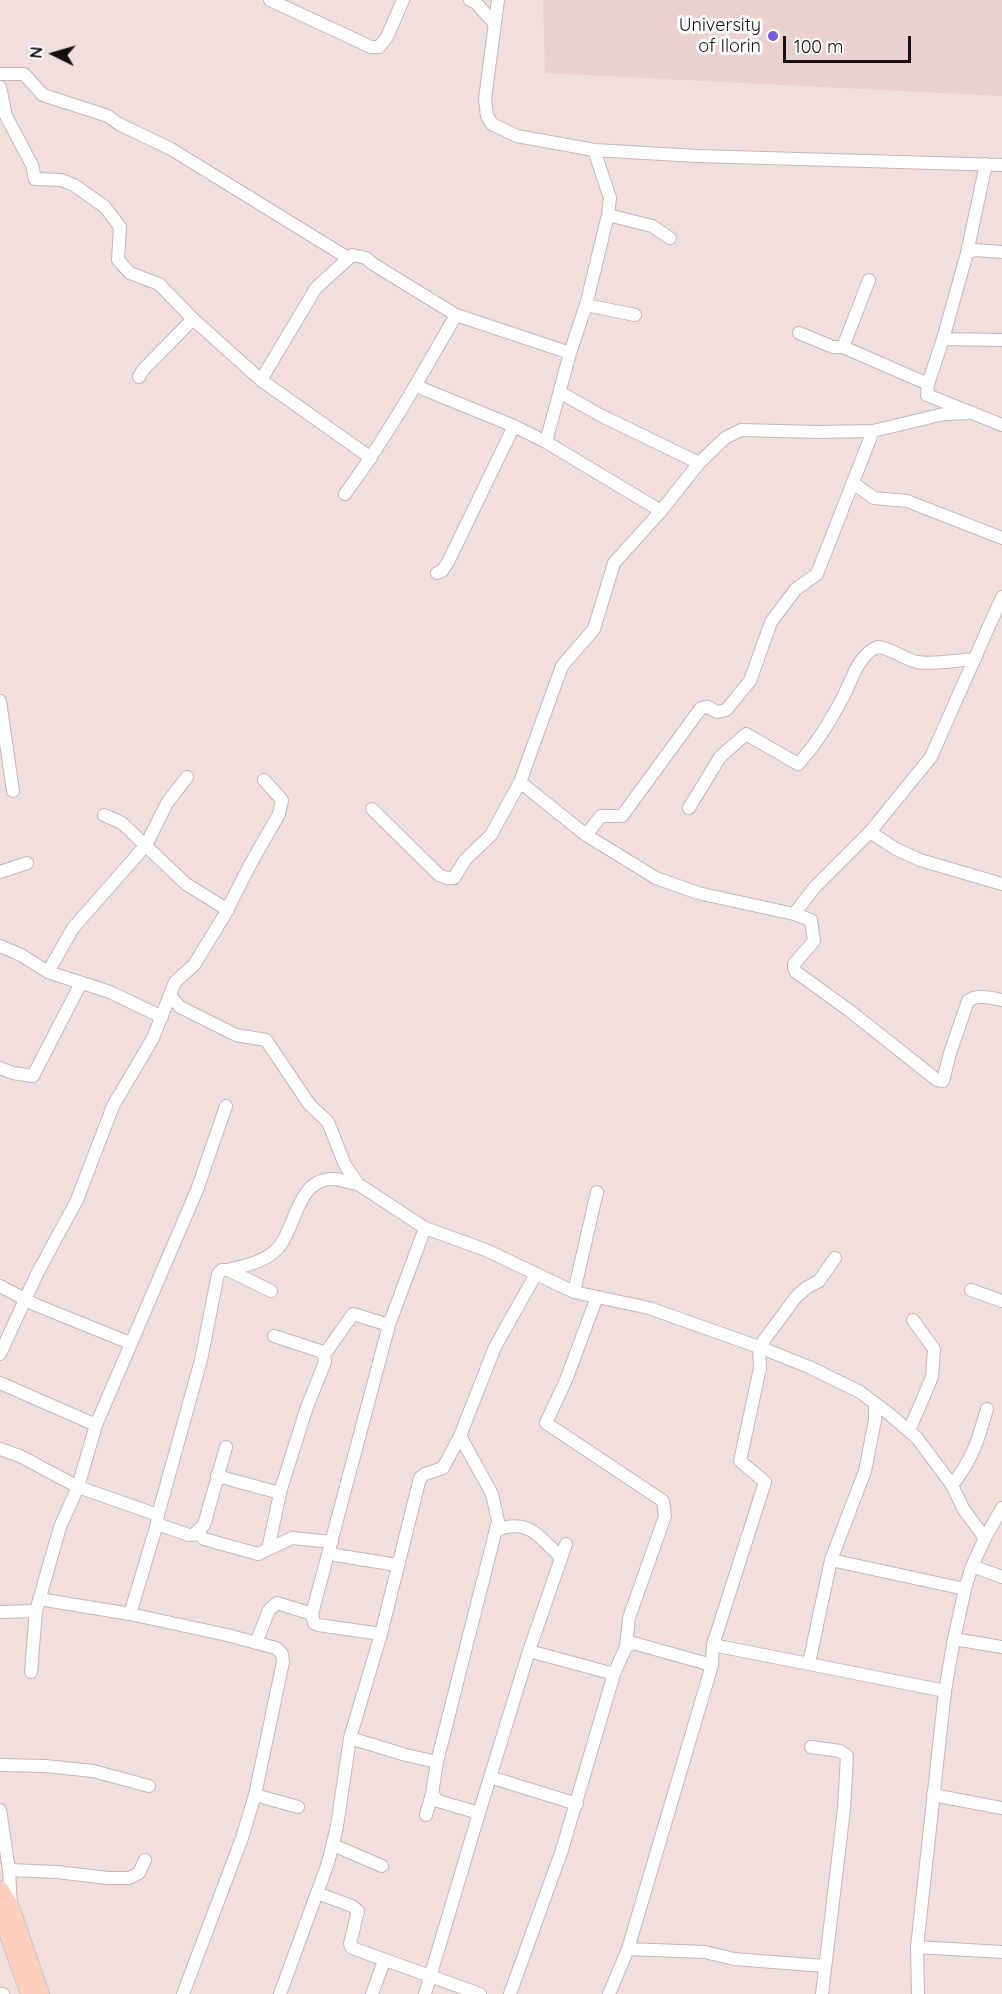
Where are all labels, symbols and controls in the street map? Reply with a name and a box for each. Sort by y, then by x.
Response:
place label: University of Ilorin [679,15,761,57]
north arrow [24,24,84,84]
scale bar [786,24,914,62]
marker: University of Ilorin [766,29,780,43]
text: 100 m [794,35,843,58]
text: N [26,46,47,59]

